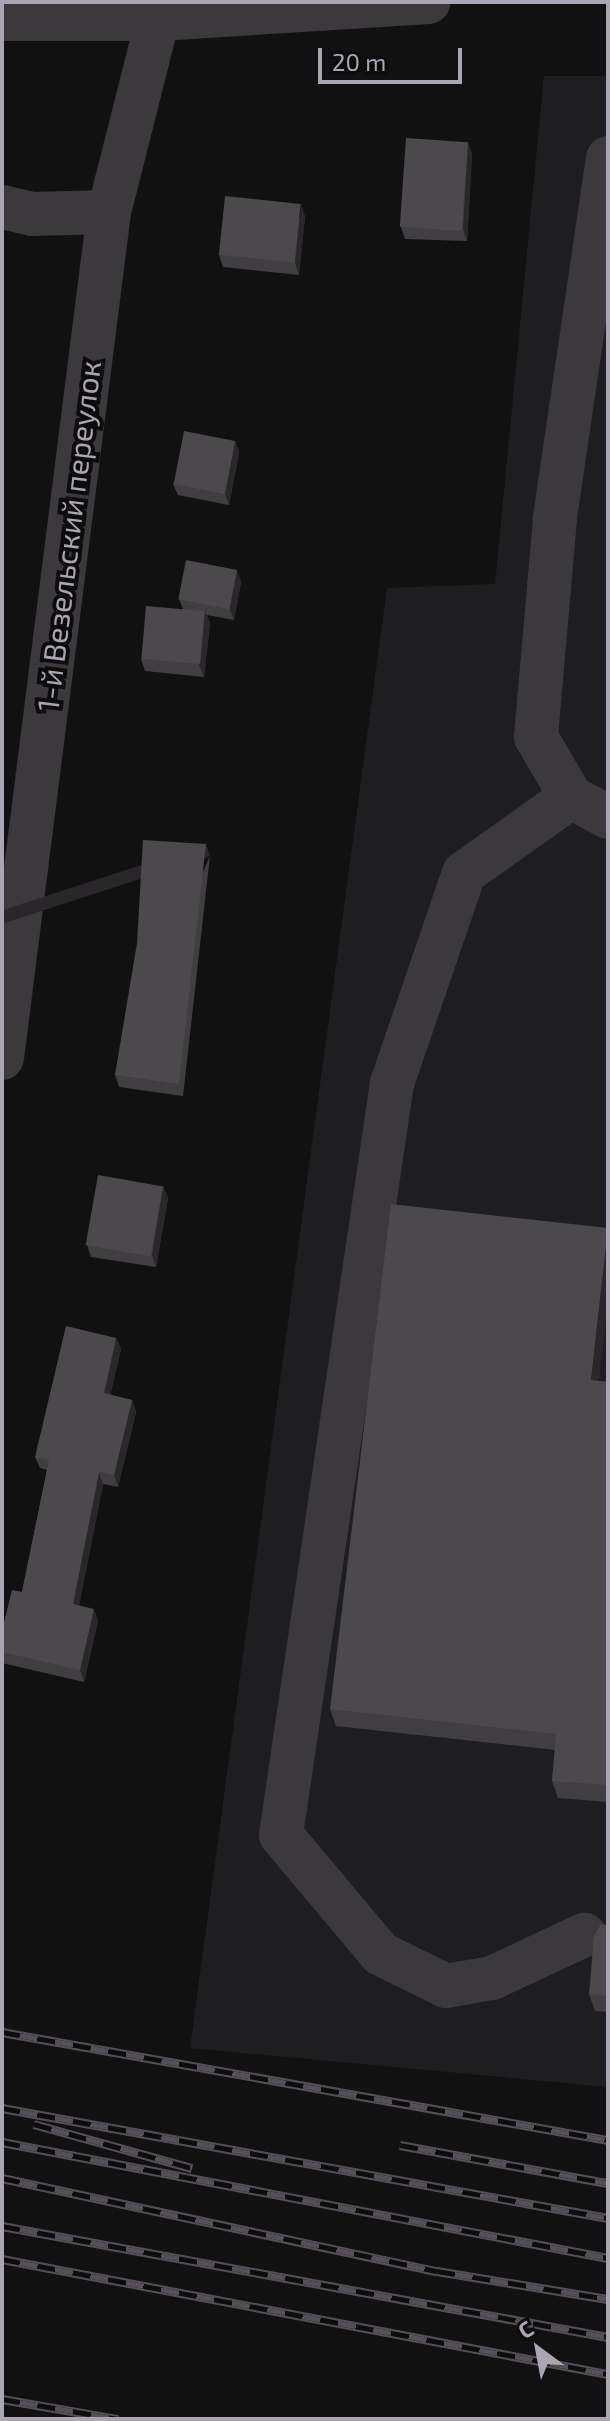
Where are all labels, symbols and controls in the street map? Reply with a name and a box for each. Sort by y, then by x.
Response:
scale bar [322,32,466,82]
text: 20 m [332,47,386,76]
street label: 1-й Везельский переулок [29,359,107,713]
north arrow [498,2309,578,2389]
text: С [513,2314,538,2343]

